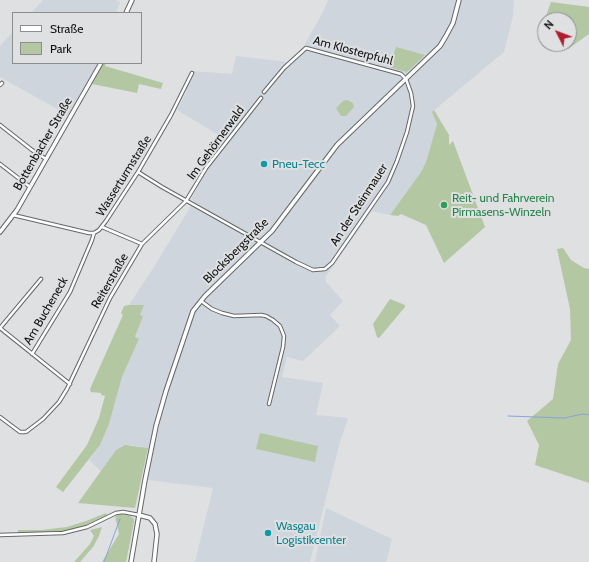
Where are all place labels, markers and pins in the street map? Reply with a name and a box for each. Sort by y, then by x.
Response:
place label: Pneu-Tecc [272,157,325,171]
marker: Pneu-Tecc [259,159,269,169]
place label: Reit- und Fahrverein Pirmasens-Winzeln [452,191,555,219]
marker: Reit- und Fahrverein Pirmasens-Winzeln [439,200,449,210]
place label: Wasgau Logistikcenter [276,519,346,547]
marker: Wasgau Logistikcenter [263,528,273,538]

